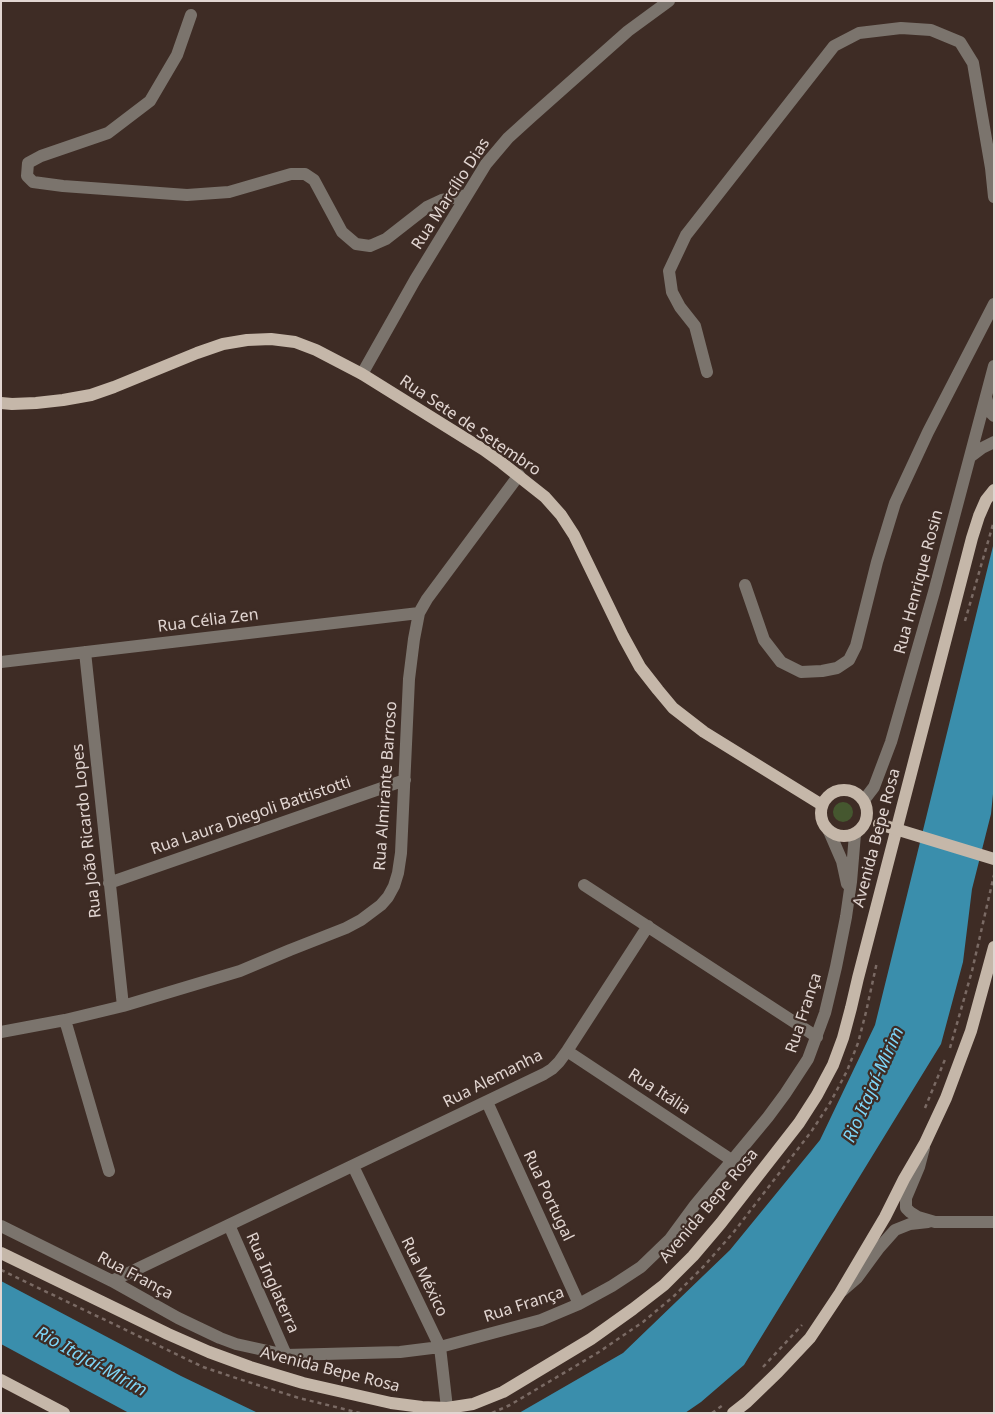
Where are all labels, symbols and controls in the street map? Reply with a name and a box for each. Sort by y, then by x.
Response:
street label: Rua Marcílio Dias [408,135,494,253]
street label: Rua Sete de Setembro [396,372,544,480]
street label: Rua Henrique Rosin [890,508,948,656]
street label: Rua Célia Zen [156,605,260,637]
street label: Rua Almirante Barroso [371,701,401,871]
street label: Rua João Ricardo Lopes [68,743,106,919]
street label: Avenida Bepe Rosa [849,766,905,910]
street label: Rua Laura Diegoli Battistotti [148,773,354,859]
street label: Rua França [782,971,826,1055]
water label: Rio Itajaí-Mirim [839,1024,909,1146]
street label: Rua Alemanha [440,1046,546,1112]
street label: Rua Itália [624,1065,694,1119]
street label: Avenida Bepe Rosa [656,1145,762,1267]
street label: Rua Portugal [519,1148,577,1244]
street label: Rua Inglaterra [241,1230,303,1336]
street label: Rua México [396,1234,452,1320]
street label: Rua França [94,1248,176,1304]
street label: Rua França [482,1283,566,1327]
water label: Rio Itajaí-Mirim [31,1322,151,1402]
street label: Avenida Bepe Rosa [258,1343,402,1397]

